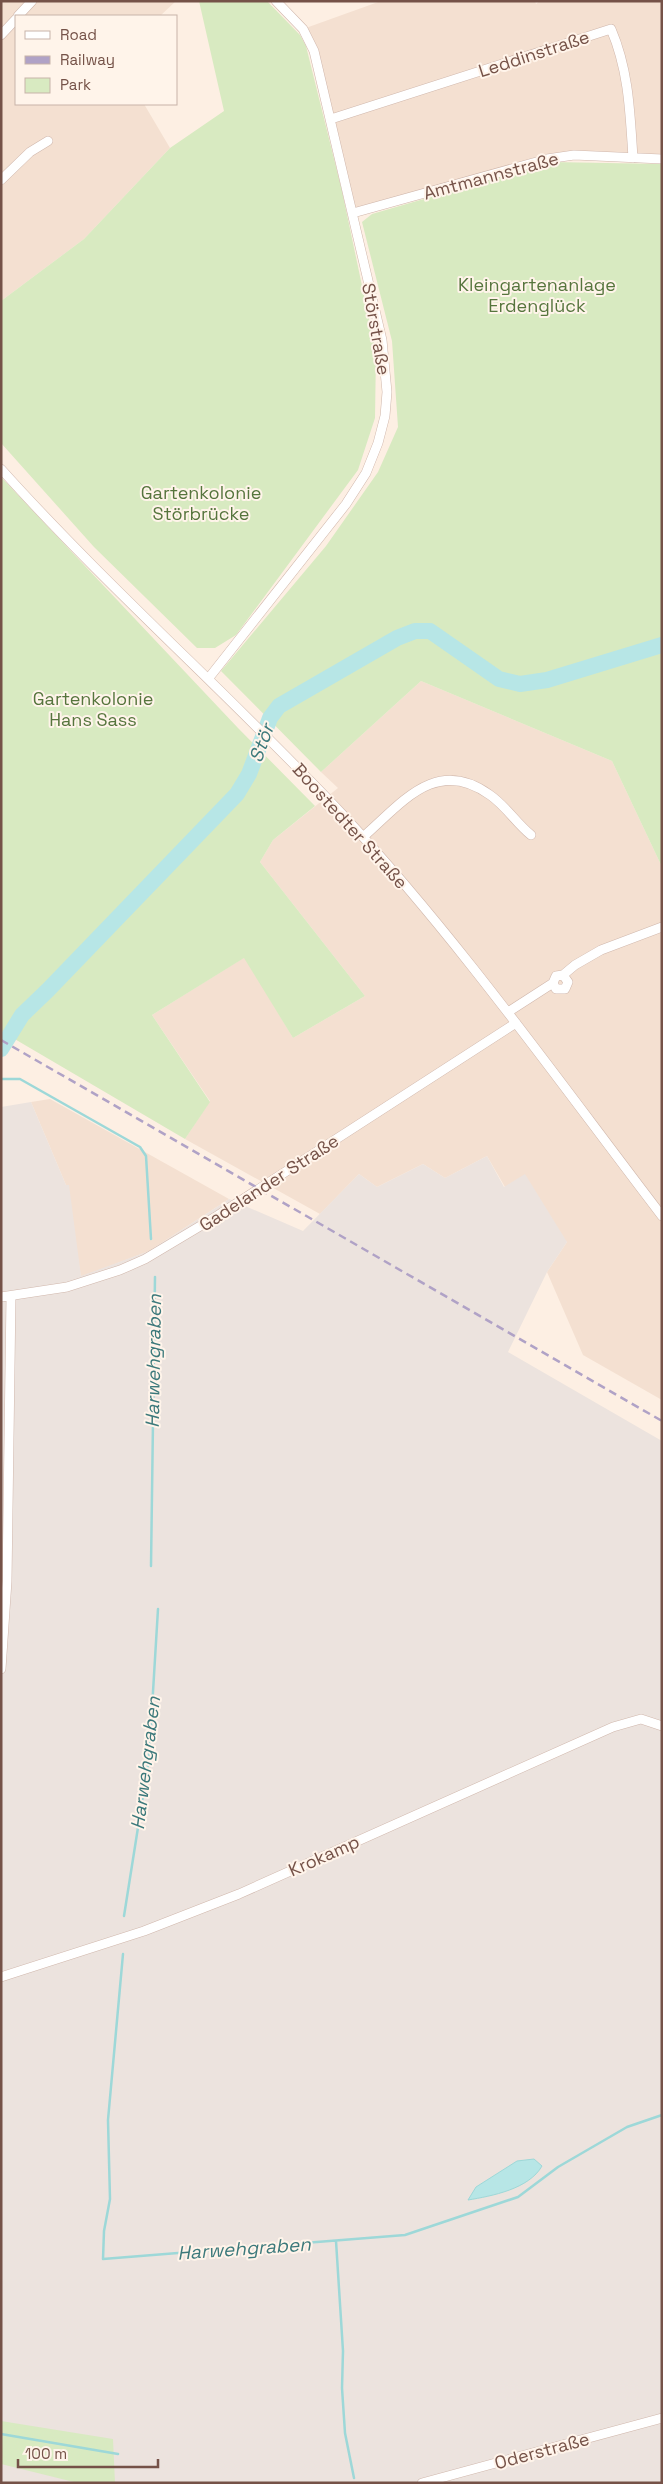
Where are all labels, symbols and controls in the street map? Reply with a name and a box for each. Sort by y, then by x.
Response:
legend [15,15,178,105]
text: Road [60,25,97,44]
street label: Leddinstraße [475,25,592,82]
text: Railway [60,50,115,69]
text: Park [60,75,91,94]
street label: Amtmannstraße [421,146,561,205]
park label: Kleingartenanlage Erdenglück [458,273,616,317]
street label: Störstraße [357,281,396,377]
park label: Gartenkolonie Störbrücke [141,481,261,525]
park label: Gartenkolonie Hans Sass [33,687,153,731]
water label: Stör [243,719,281,766]
street label: Boostedter Straße [288,758,413,893]
street label: Gadelander Straße [195,1129,343,1236]
water label: Harwehgraben [140,1294,167,1428]
water label: Harwehgraben [125,1695,166,1831]
street label: Krokamp [285,1830,363,1881]
water label: Harwehgraben [177,2231,312,2266]
street label: Oderstraße [492,2427,592,2474]
scale bar [18,2436,158,2468]
text: 100 m [25,2444,67,2463]

